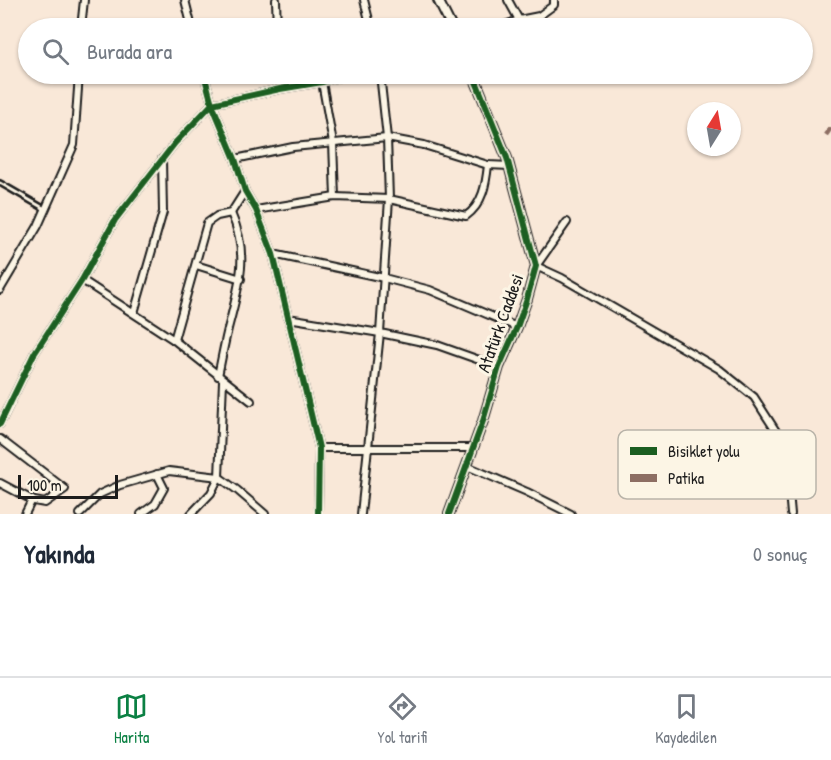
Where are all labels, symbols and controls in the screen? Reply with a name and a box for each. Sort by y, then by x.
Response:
search box [18,18,813,84]
icon: search [39,35,72,68]
text: Burada ara [87,36,172,66]
north arrow [687,102,741,156]
street label: Atatürk Caddesi [471,270,529,376]
legend [618,430,816,499]
text: Bisiklet yolu [668,440,740,462]
text: Patika [668,467,704,489]
scale bar [18,472,118,500]
text: 100 m [27,474,62,496]
text: Yakında [24,536,94,571]
text: 0 sonuç [753,540,807,567]
tab: Harita [114,690,149,748]
tab: Yol tarifi [378,690,427,748]
tab: Kaydedilen [655,690,717,748]

